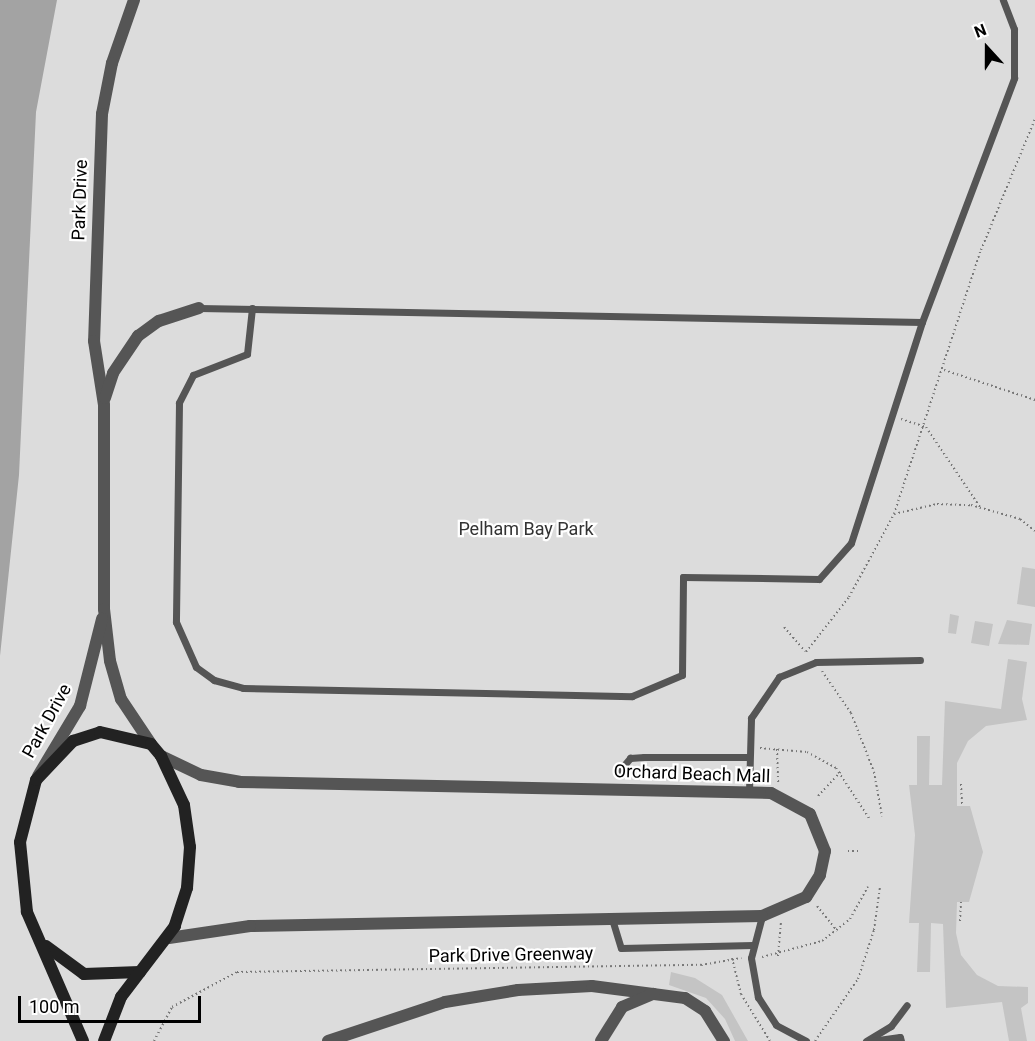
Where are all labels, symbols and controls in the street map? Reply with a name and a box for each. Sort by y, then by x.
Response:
north arrow [957,18,1017,78]
text: N [972,20,989,42]
street label: Park Drive [68,159,92,241]
park label: Pelham Bay Park [458,518,594,540]
street label: Park Drive [18,680,76,762]
street label: Orchard Beach Mall [613,760,771,788]
street label: Park Drive Greenway [429,943,593,967]
scale bar [21,984,204,1022]
text: 100 m [29,996,80,1017]

